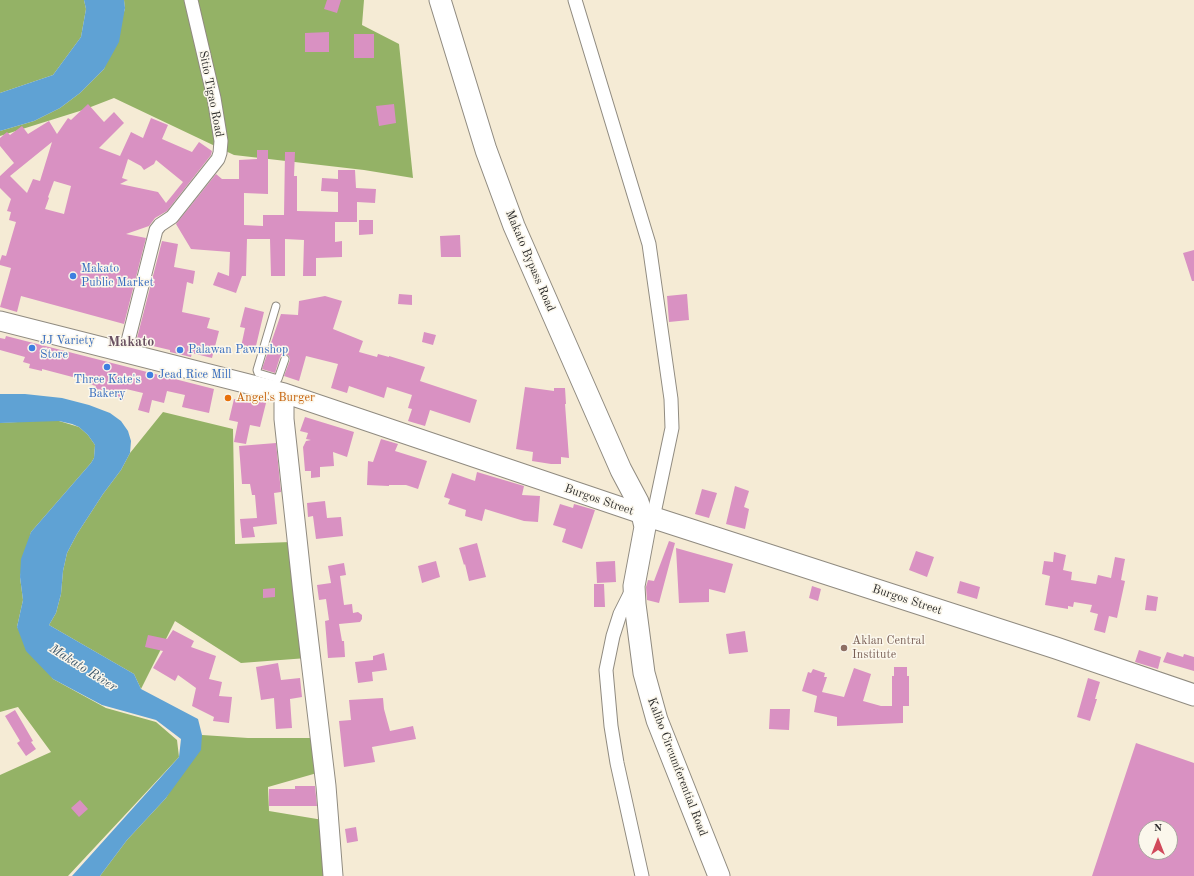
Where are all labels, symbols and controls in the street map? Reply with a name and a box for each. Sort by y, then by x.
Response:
street label: Sitio Tigao Road [196,50,226,138]
street label: Makato Bypass Road [502,208,558,314]
place label: Makato Public Market [81,262,154,290]
marker: Makato Public Market [68,271,78,281]
place label: JJ Variety Store [40,334,95,362]
district label: Makato [108,334,154,350]
marker: JJ Variety Store [27,343,37,353]
place label: Palawan Pawnshop [188,343,288,357]
marker: Palawan Pawnshop [175,345,185,355]
marker: Three Kate's Bakery [102,362,112,372]
place label: Jead Rice Mill [158,368,231,382]
marker: Jead Rice Mill [145,370,155,380]
place label: Three Kate's Bakery [73,373,141,401]
place label: Angel's Burger [236,391,315,405]
marker: Angel's Burger [223,393,233,403]
street label: Burgos Street [562,481,636,519]
street label: Burgos Street [870,582,944,618]
place label: Aklan Central Institute [852,634,925,662]
water label: Makato River [46,641,120,695]
marker: Aklan Central Institute [839,643,849,653]
street label: Kalibo Circumferential Road [644,696,710,838]
north arrow [1138,820,1178,860]
text: N [1154,823,1162,834]

